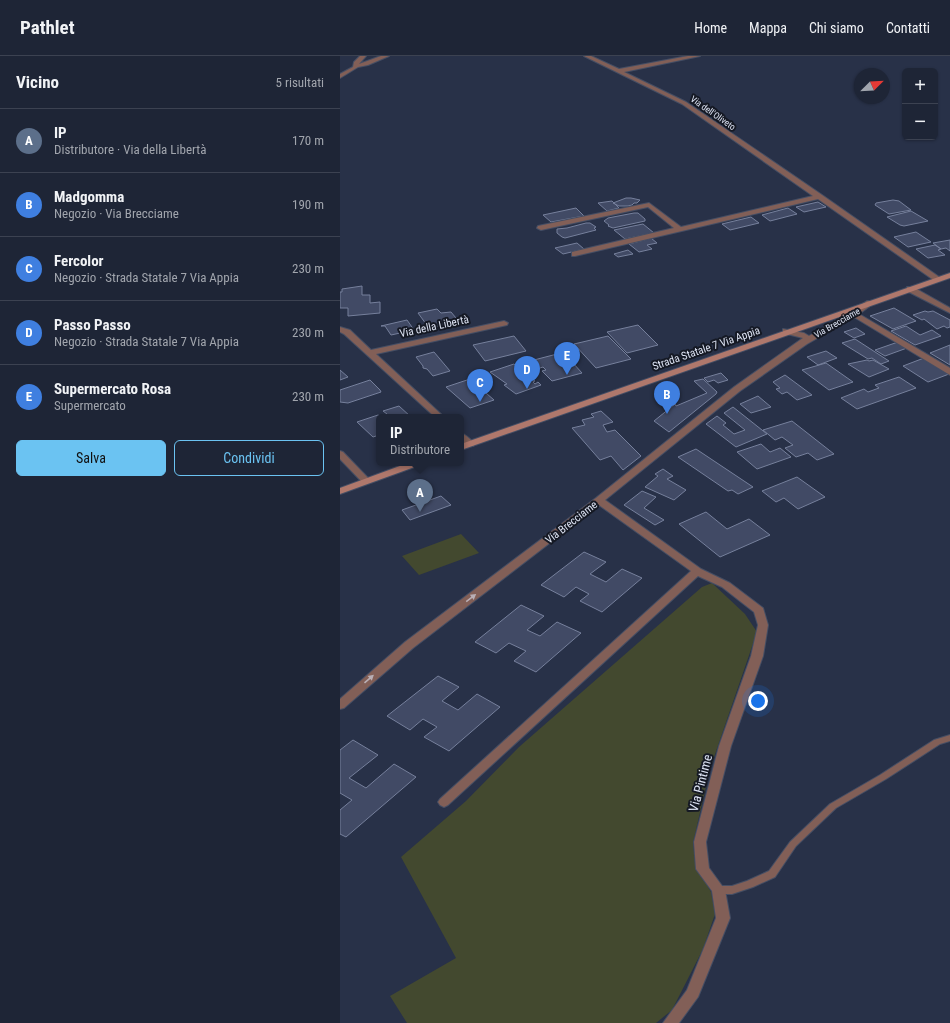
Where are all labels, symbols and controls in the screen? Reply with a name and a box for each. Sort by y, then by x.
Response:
text: Pathlet [20,16,75,39]
text: Home [694,20,727,36]
text: Mappa [749,20,787,36]
text: Chi siamo [809,20,864,36]
text: Contatti [886,20,930,36]
north arrow [854,68,890,104]
map controls [902,68,938,140]
button: + [902,68,938,104]
text: Vicino [16,72,59,92]
text: 5 risultati [276,75,324,90]
street label: Via dell'Oliveto [689,94,738,132]
button: − [902,104,938,140]
text: IP [54,124,67,142]
text: A [25,133,33,148]
text: 170 m [292,133,324,148]
text: Distributore · Via della Libertà [54,142,206,157]
text: Madgomma [54,188,124,206]
text: B [25,197,33,212]
text: 190 m [292,197,324,212]
text: Negozio · Via Brecciame [54,206,179,221]
text: Fercolor [54,252,104,270]
text: C [25,261,33,276]
text: 230 m [292,261,324,276]
text: Negozio · Strada Statale 7 Via Appia [54,270,239,285]
street label: Via Brecciame [812,306,862,340]
street label: Via della Libertà [398,313,470,340]
text: Passo Passo [54,316,131,334]
street label: Strada Statale 7 Via Appia [651,324,762,373]
text: D [25,325,33,340]
text: 230 m [292,325,324,340]
text: Negozio · Strada Statale 7 Via Appia [54,334,239,349]
pin: E [554,342,580,375]
pin: D [514,356,540,389]
pin: C [467,369,493,402]
text: Supermercato Rosa [54,380,171,398]
pin: B [654,381,680,414]
text: E [26,389,32,404]
text: 230 m [292,389,324,404]
text: Supermercato [54,398,126,413]
popup [376,414,464,466]
text: IP [390,424,403,442]
button: Salva [16,440,166,476]
button: Condividi [174,440,324,476]
text: Distributore [390,442,450,457]
pin: A [407,479,433,512]
street label: Via Brecciame [543,498,600,547]
one-way arrow [465,594,476,603]
one-way arrow [364,675,374,684]
your location [748,691,768,711]
street label: Via Pintime [686,753,715,813]

